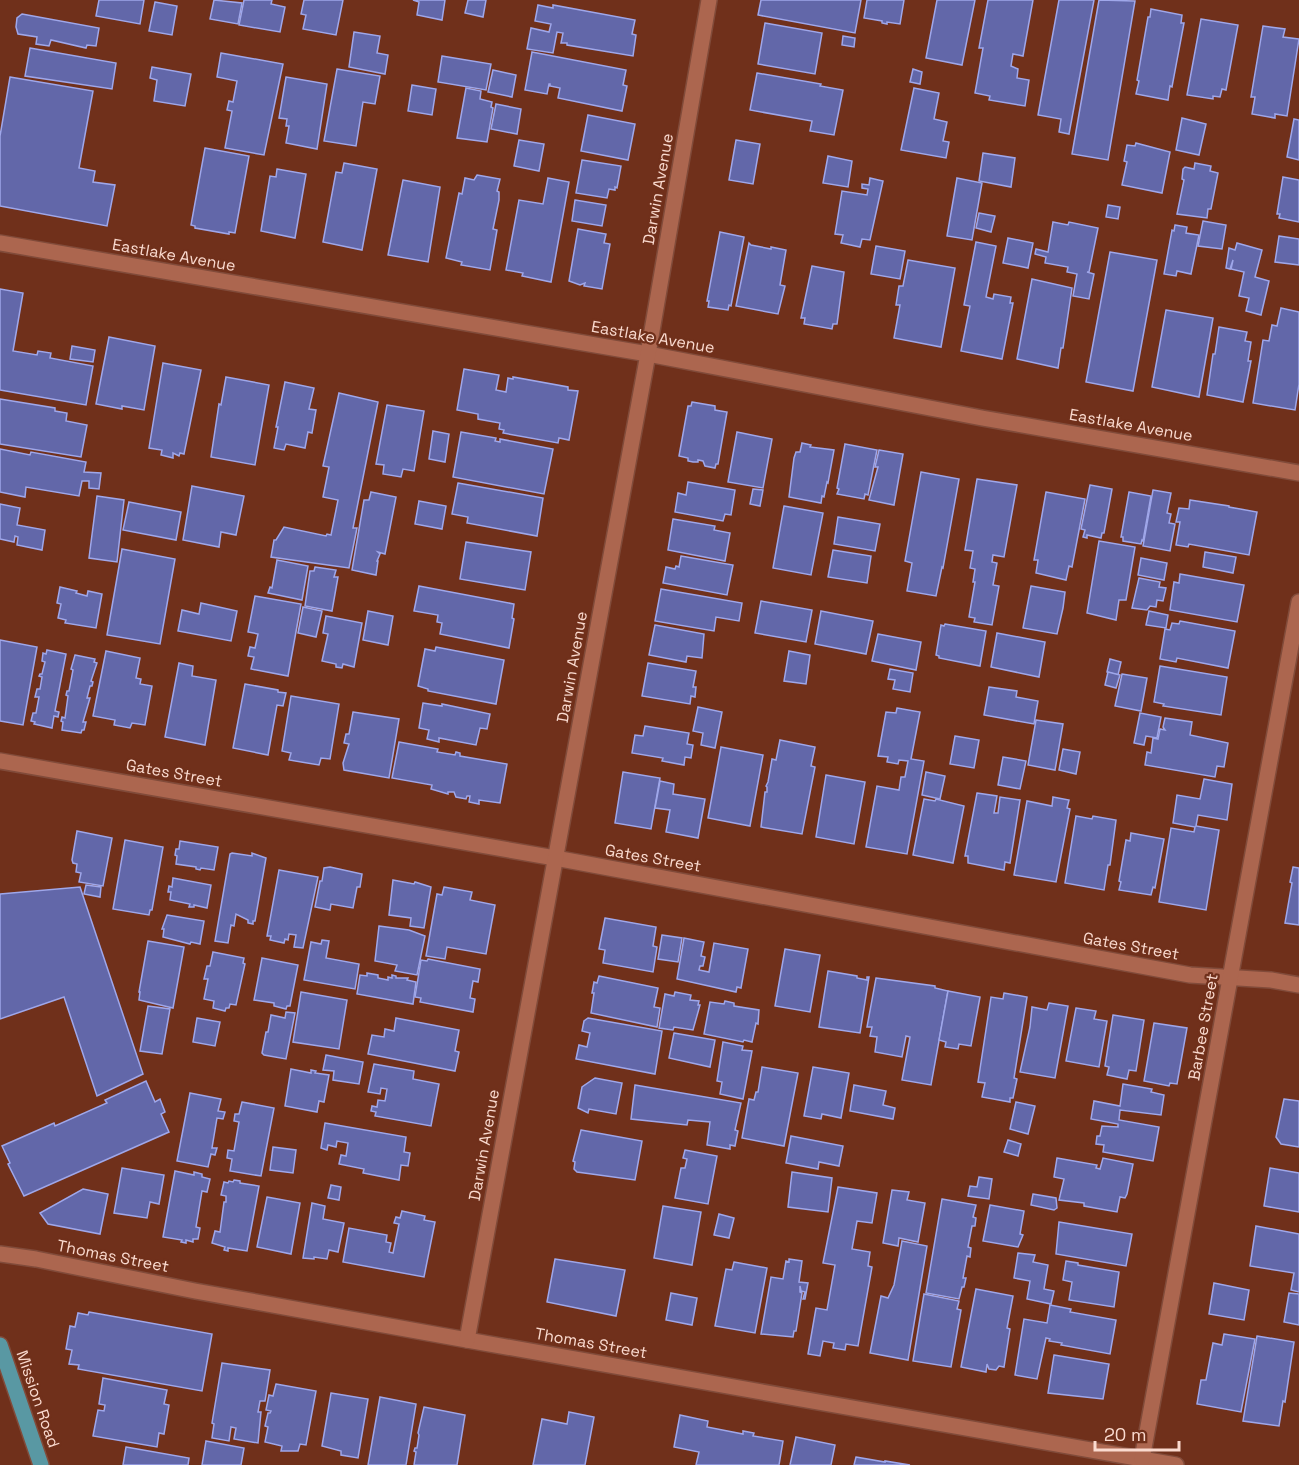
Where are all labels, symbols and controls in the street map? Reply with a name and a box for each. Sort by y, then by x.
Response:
street label: Darwin Avenue [638,132,678,246]
street label: Eastlake Avenue [111,234,237,276]
street label: Eastlake Avenue [590,316,716,358]
street label: Eastlake Avenue [1068,404,1194,446]
street label: Darwin Avenue [552,610,592,724]
street label: Gates Street [124,754,224,792]
street label: Gates Street [603,839,703,877]
street label: Gates Street [1081,927,1181,965]
street label: Barbee Street [1183,972,1223,1082]
street label: Darwin Avenue [464,1088,504,1202]
street label: Thomas Street [55,1235,171,1277]
street label: Thomas Street [533,1323,649,1363]
street label: Mission Road [12,1348,64,1450]
scale bar [1095,1414,1179,1452]
text: 20 m [1104,1423,1147,1446]

